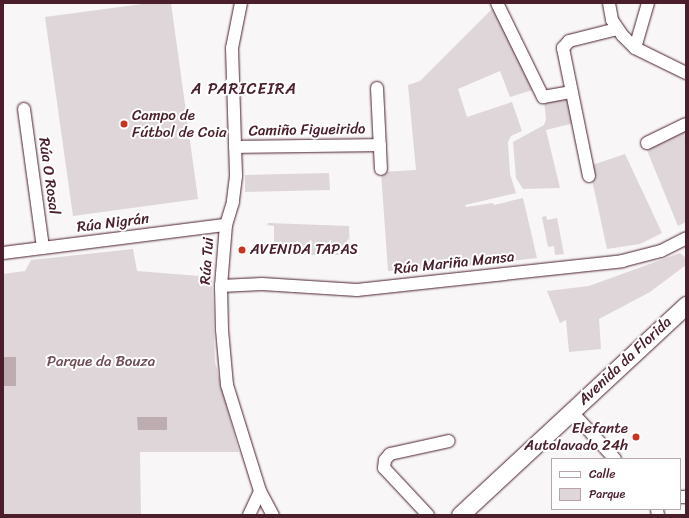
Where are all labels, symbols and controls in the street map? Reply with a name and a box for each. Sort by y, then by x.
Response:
district label: A PARICEIRA [192,79,296,99]
place label: Campo de Fútbol de Coia [132,106,227,141]
marker: Campo de Fútbol de Coia [119,119,129,129]
street label: Camiño Figueirido [248,120,366,140]
street label: Rúa O Rosal [35,136,63,216]
street label: Rúa Nigrán [76,210,150,236]
street label: Rúa Tui [196,237,218,285]
place label: AVENIDA TAPAS [250,241,358,259]
marker: AVENIDA TAPAS [237,245,247,255]
street label: Rúa Mariña Mansa [393,248,515,278]
street label: Avenida da Florida [575,313,675,409]
park label: Parque da Bouza [47,353,155,371]
place label: Elefante Autolavado 24h [524,419,628,454]
marker: Elefante Autolavado 24h [631,432,641,442]
legend [551,458,681,510]
text: Calle [589,463,616,485]
text: Parque [589,483,625,505]

